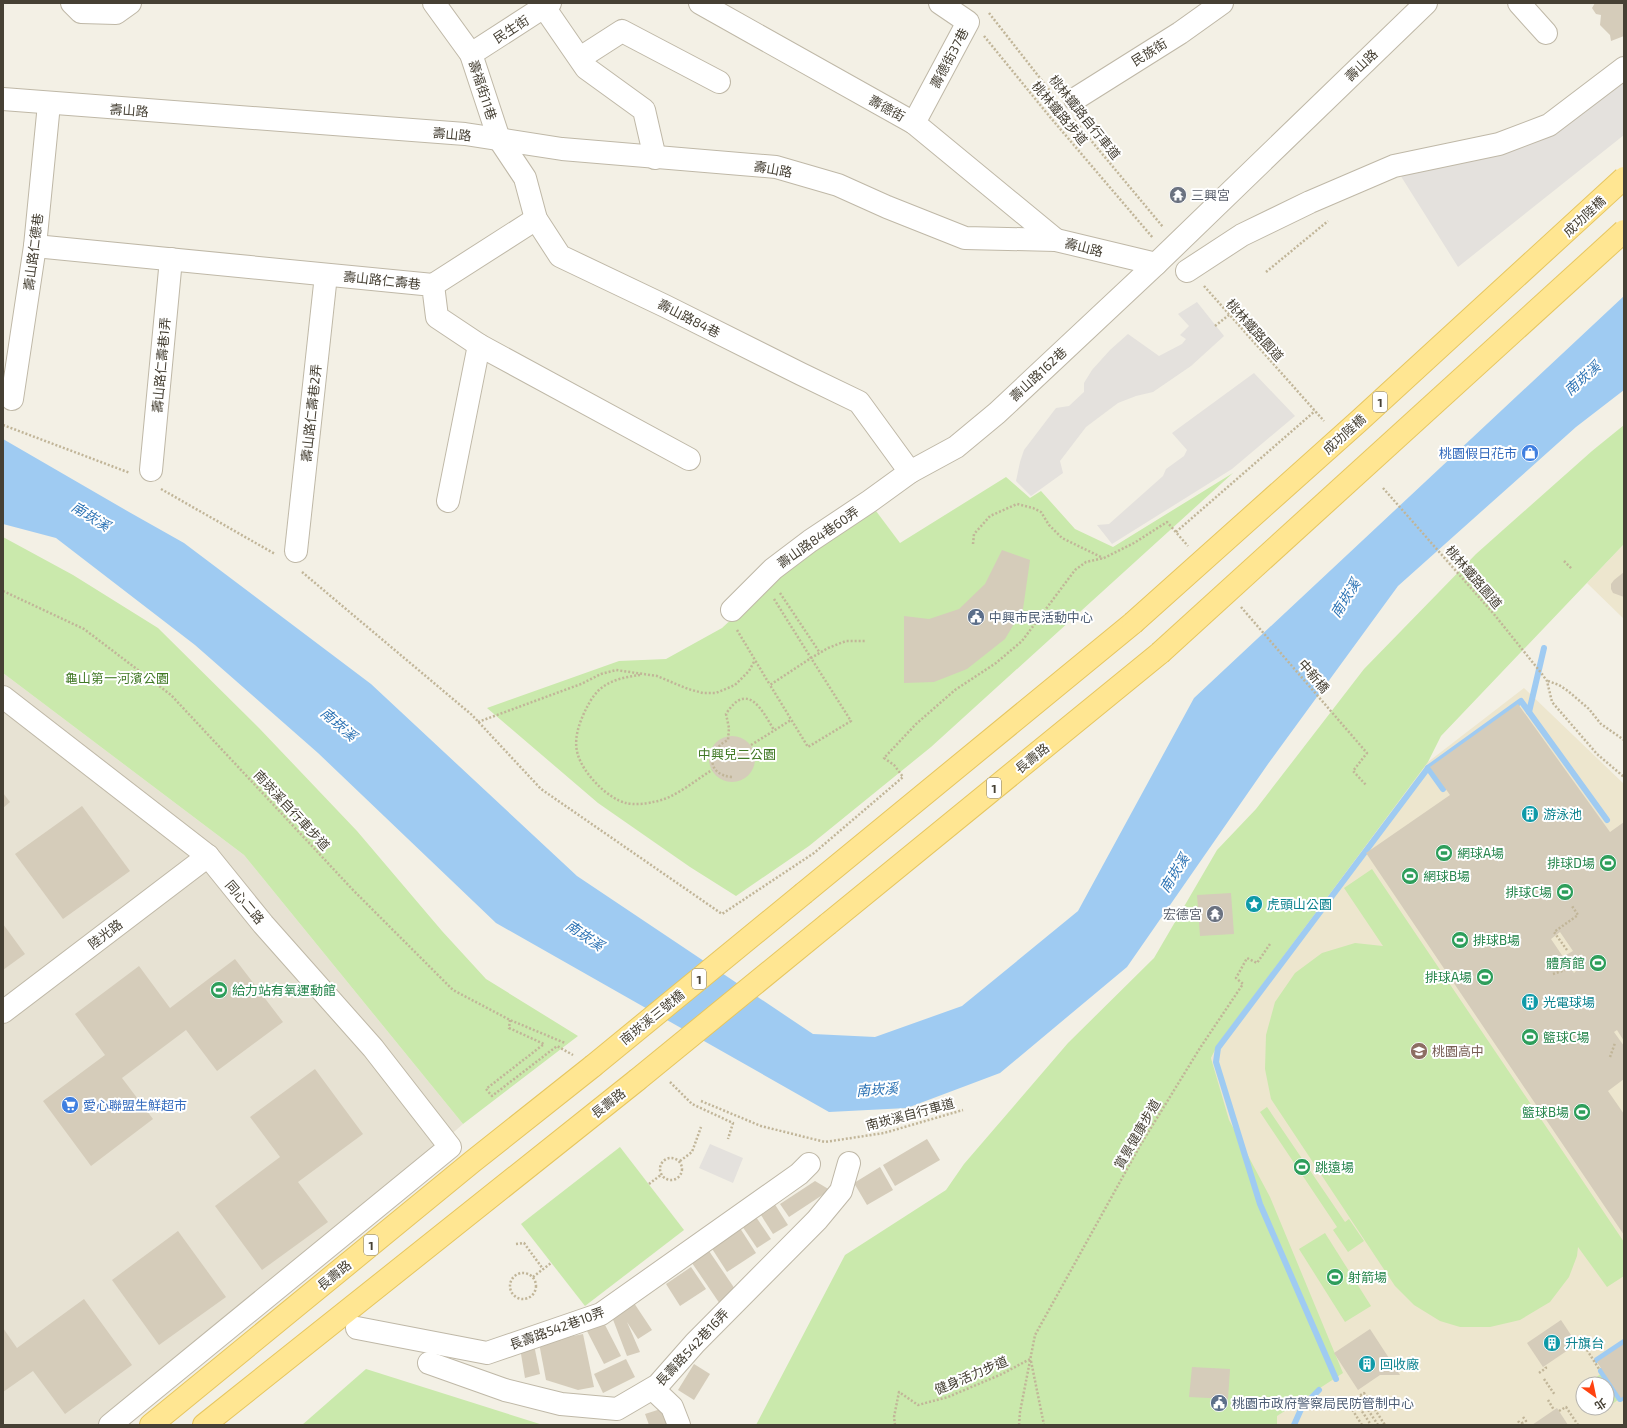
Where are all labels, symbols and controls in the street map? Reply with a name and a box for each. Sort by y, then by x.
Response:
street label: 民生街 [490,12,532,46]
street label: 壽德街37巷 [926,25,972,91]
street label: 民族街 [1128,35,1170,69]
street label: 壽山路 [1341,46,1381,84]
street label: 壽福街11巷 [466,58,500,122]
street label: 桃林鐵路自行車道 [1046,72,1124,162]
street label: 桃林鐵路步道 [1029,78,1091,148]
street label: 壽德街 [866,92,908,124]
street label: 壽山路 [109,101,149,119]
street label: 壽山路 [432,124,472,144]
street label: 壽山路 [752,158,794,180]
temple icon: 三興宮 [1168,185,1188,205]
place label: 三興宮 [1191,187,1230,203]
street label: 成功陸橋 [1560,192,1608,240]
street label: 壽山路仁德巷 [20,212,46,292]
street label: 壽山路 [1063,235,1105,259]
street label: 壽山路仁壽巷 [342,268,422,292]
street label: 壽山路84巷 [655,295,723,341]
street label: 桃林鐵路園道 [1223,296,1287,364]
street label: 壽山路仁壽巷1弄 [149,316,173,414]
street label: 壽山路162巷 [1006,344,1070,404]
water label: 南崁溪 [1561,356,1605,398]
street label: 壽山路仁壽巷2弄 [298,363,324,463]
road number: 1 [1373,392,1387,412]
street label: 成功陸橋 [1319,411,1369,457]
shop icon: 桃園假日花市 [1520,443,1540,463]
place label: 桃園假日花市 [1439,445,1517,461]
water label: 南崁溪 [69,498,115,535]
street label: 壽山路84巷60弄 [774,503,862,571]
street label: 桃林鐵路園道 [1442,542,1506,612]
water label: 南崁溪 [1327,574,1364,620]
public building icon: 中興市民活動中心 [966,607,986,627]
place label: 中興市民活動中心 [989,609,1093,625]
street label: 中新橋 [1295,656,1333,696]
park label: 龜山第一河濱公園 [65,670,169,686]
water label: 南崁溪 [318,704,362,746]
street label: 長壽路 [1012,740,1052,776]
park label: 中興兒二公園 [698,746,776,762]
street label: 南崁溪自行車步道 [251,767,333,853]
road number: 1 [987,778,1001,798]
building icon: 游泳池 [1520,804,1540,824]
place label: 游泳池 [1543,806,1582,822]
sports icon: 網球A場 [1434,843,1454,863]
place label: 網球A場 [1457,845,1504,861]
water label: 南崁溪 [1156,849,1193,895]
sports icon: 排球D場 [1598,853,1618,873]
place label: 排球D場 [1547,855,1595,871]
sports icon: 網球B場 [1400,866,1420,886]
place label: 網球B場 [1423,868,1470,884]
street label: 同心二路 [222,877,268,927]
sports icon: 排球C場 [1555,882,1575,902]
place label: 排球C場 [1506,884,1552,900]
place icon: 虎頭山公園 [1244,894,1264,914]
place label: 虎頭山公園 [1267,896,1332,912]
temple icon: 宏德宮 [1205,904,1225,924]
place label: 宏德宮 [1163,906,1202,922]
street label: 陸光路 [85,916,125,952]
water label: 南崁溪 [563,916,609,955]
sports icon: 排球B場 [1450,930,1470,950]
place label: 排球B場 [1473,932,1520,948]
sports icon: 體育館 [1588,953,1608,973]
place label: 體育館 [1546,955,1585,971]
sports icon: 排球A場 [1475,967,1495,987]
road number: 1 [692,969,706,989]
place label: 排球A場 [1425,969,1472,985]
sports icon: 給力站有氧運動館 [209,980,229,1000]
place label: 給力站有氧運動館 [232,982,336,998]
street label: 南崁溪三號橋 [617,986,687,1048]
building icon: 光電球場 [1520,992,1540,1012]
place label: 光電球場 [1543,994,1595,1010]
sports icon: 籃球C場 [1520,1027,1540,1047]
place label: 籃球C場 [1543,1029,1589,1045]
school or university icon: 桃園高中 [1409,1041,1429,1061]
place label: 桃園高中 [1432,1043,1484,1059]
water label: 南崁溪 [855,1079,901,1099]
street label: 長壽路 [588,1085,628,1121]
street label: 南崁溪自行車道 [864,1094,956,1134]
supermarket icon: 愛心聯盟生鮮超市 [60,1095,80,1115]
street label: 賞景健康步道 [1111,1096,1163,1172]
place label: 愛心聯盟生鮮超市 [83,1097,187,1113]
sports icon: 籃球B場 [1572,1102,1592,1122]
place label: 籃球B場 [1522,1104,1569,1120]
sports icon: 跳遠場 [1292,1157,1312,1177]
place label: 跳遠場 [1315,1159,1354,1175]
road number: 1 [364,1235,378,1255]
street label: 長壽路 [314,1257,354,1293]
sports icon: 射箭場 [1325,1267,1345,1287]
place label: 射箭場 [1348,1269,1387,1285]
street label: 長壽路542巷10弄 [507,1303,607,1353]
street label: 長壽路542巷16弄 [652,1305,732,1389]
building icon: 升旗台 [1542,1333,1562,1353]
place label: 升旗台 [1565,1335,1604,1351]
street label: 健身活力步道 [932,1352,1010,1398]
building icon: 回收廠 [1357,1354,1377,1374]
place label: 回收廠 [1380,1356,1419,1372]
north arrow [1575,1376,1615,1416]
public building icon: 桃園市政府警察局民防管制中心 [1209,1393,1229,1413]
place label: 桃園市政府警察局民防管制中心 [1232,1395,1414,1411]
text: 北 [1593,1396,1609,1413]

